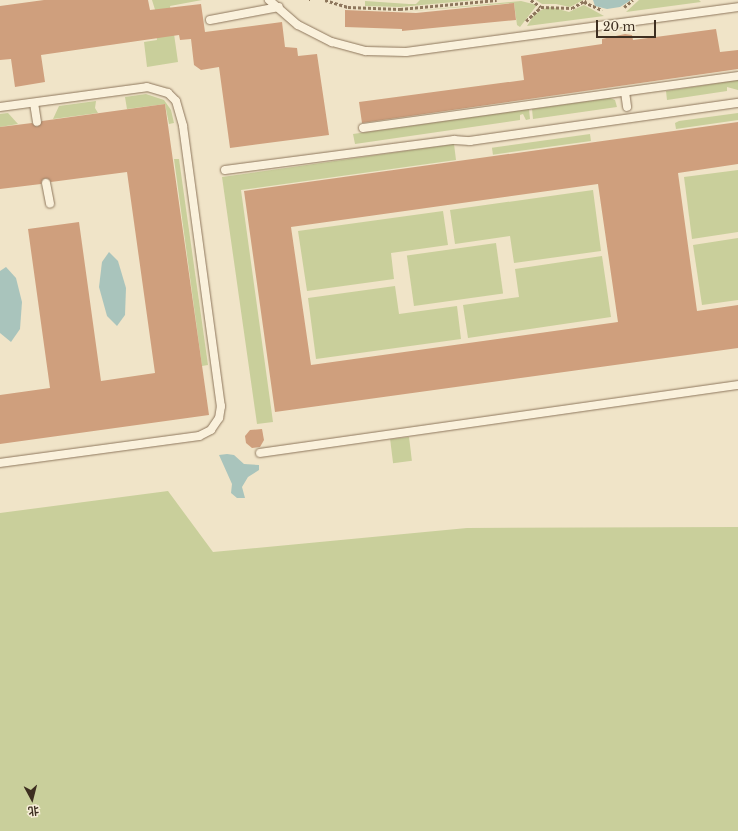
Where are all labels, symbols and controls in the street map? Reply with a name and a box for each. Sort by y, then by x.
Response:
scale bar [598,12,658,38]
text: 20 m [603,19,635,34]
north arrow [12,779,52,819]
text: 北 [27,803,40,819]

